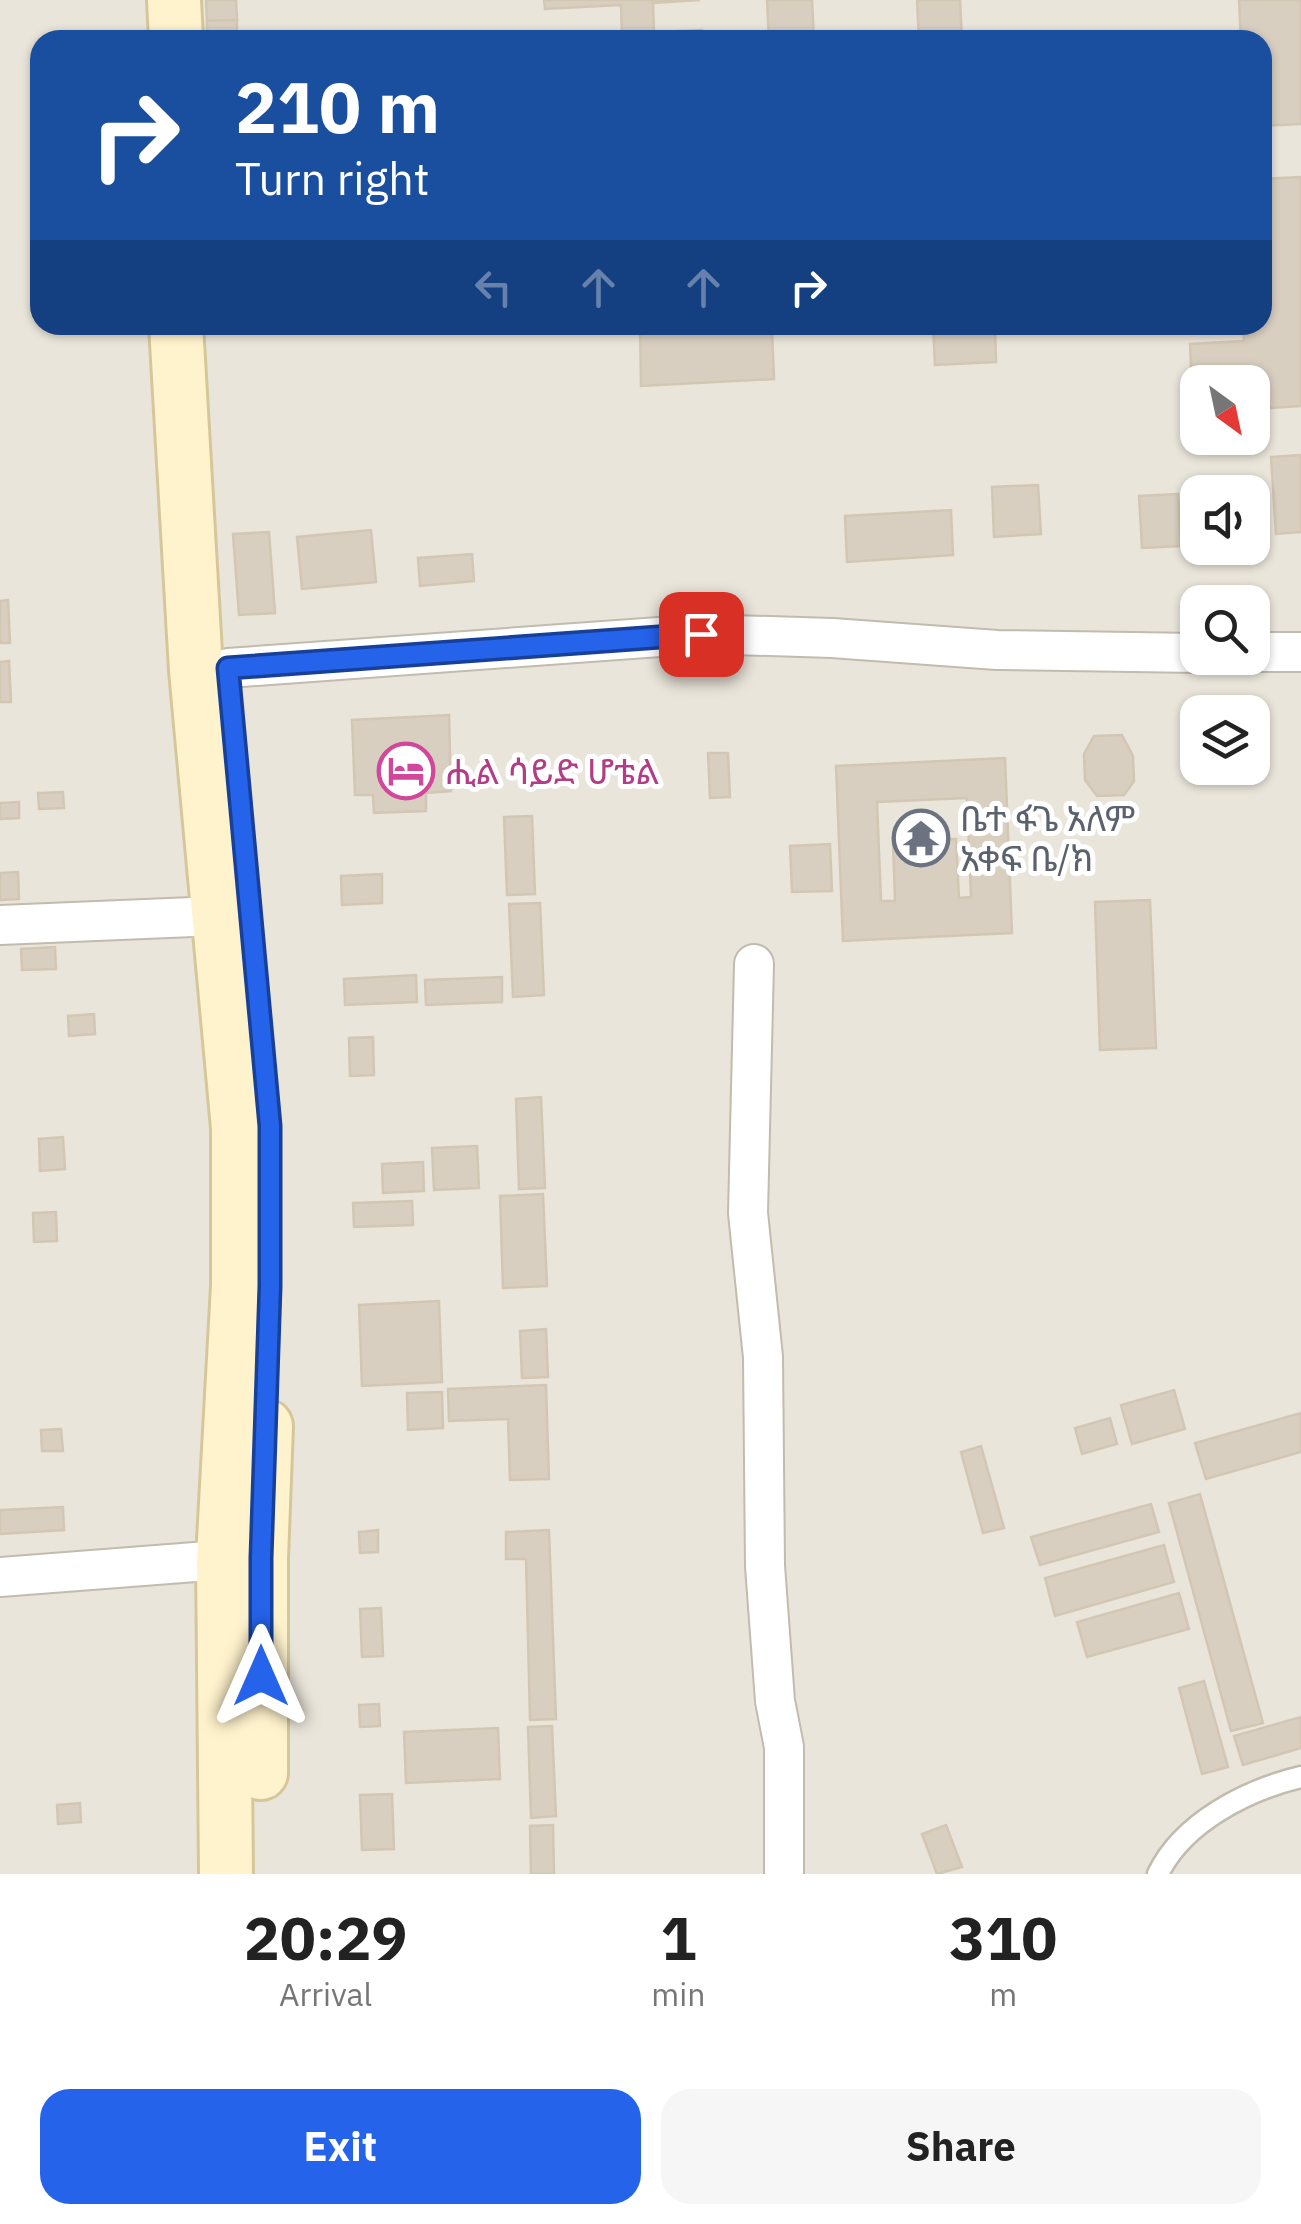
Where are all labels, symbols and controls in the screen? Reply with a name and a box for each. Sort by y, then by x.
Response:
text: 210 m [235,61,440,152]
icon: right [70,70,200,200]
text: Turn right [235,149,430,207]
icon: left [466,260,521,315]
icon: ahead [571,260,626,315]
icon: ahead [676,260,731,315]
icon: right [781,260,836,315]
north arrow [1180,365,1270,455]
map controls [1180,365,1270,785]
button: sound [1180,475,1270,565]
button: search [1180,585,1270,675]
pin [659,592,744,677]
icon: arrive [674,607,729,662]
button: layers [1180,695,1270,785]
hotel icon: ሒል ሳይድ ሆቴል [376,741,436,801]
place label: ሒል ሳይድ ሆቴል [445,748,659,794]
place label: ቤተ ፋጌ አለም አቀፍ ቤ/ክ [960,795,1135,881]
temple icon: ቤተ ፋጌ አለም አቀፍ ቤ/ክ [891,808,951,868]
position arrow [209,1624,313,1728]
text: 20:29 [244,1898,408,1977]
text: 1 [660,1898,696,1977]
text: 310 [949,1898,1057,1977]
text: Arrival [279,1973,372,2015]
text: min [651,1973,705,2015]
text: m [989,1973,1017,2015]
button: Exit [40,2089,641,2204]
button: Share [661,2089,1261,2204]

